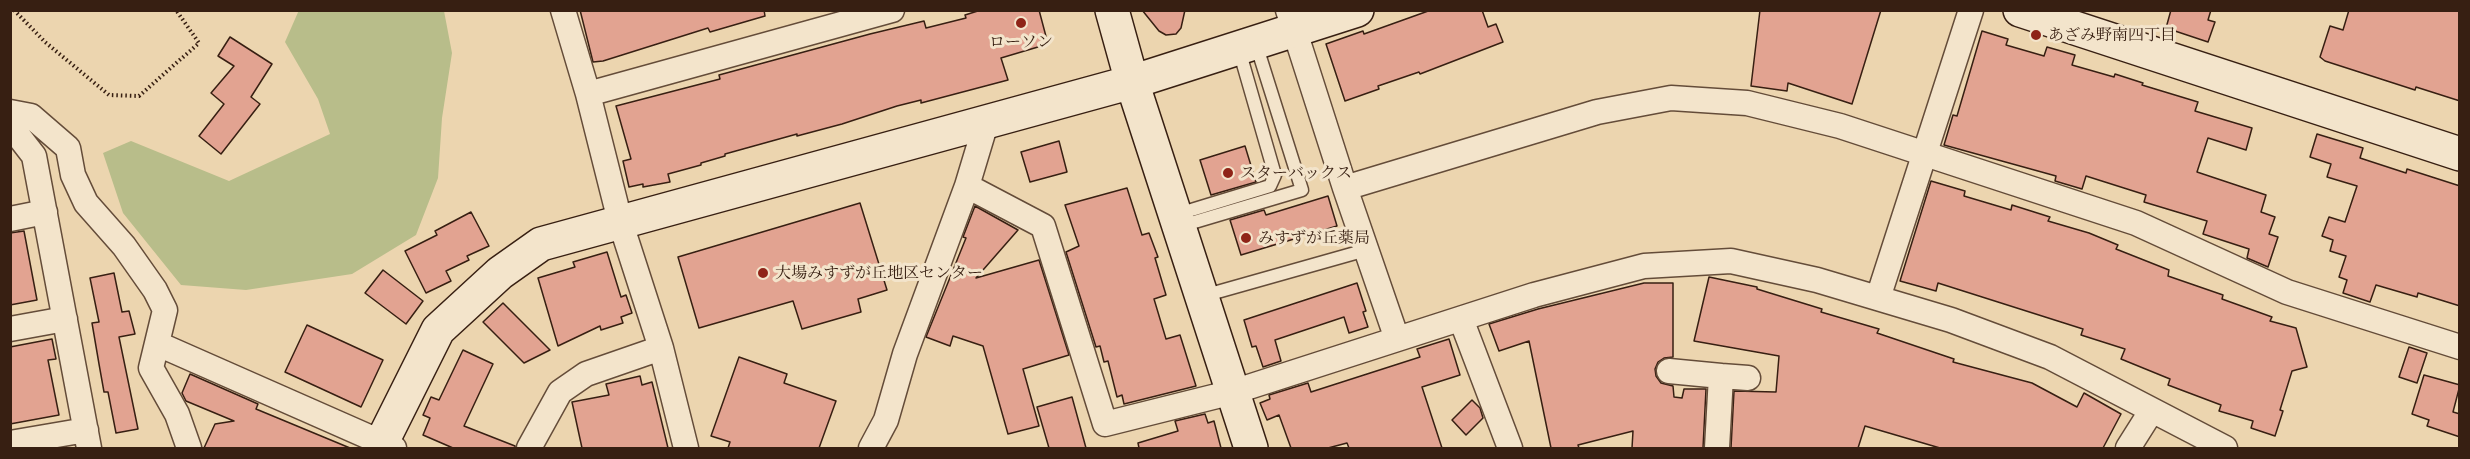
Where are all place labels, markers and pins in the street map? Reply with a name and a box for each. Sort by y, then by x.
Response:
marker: ローソン [1014,16,1028,30]
place label: あざみ野南四丁目 [2048,25,2176,45]
marker: あざみ野南四丁目 [2029,28,2043,42]
place label: ローソン [989,32,1053,52]
place label: スターバックス [1240,163,1352,183]
marker: スターバックス [1221,166,1235,180]
place label: みすずが丘薬局 [1258,228,1370,248]
marker: みすずが丘薬局 [1239,231,1253,245]
place label: 大場みすずが丘地区センター [775,263,983,283]
marker: 大場みすずが丘地区センター [756,266,770,280]

